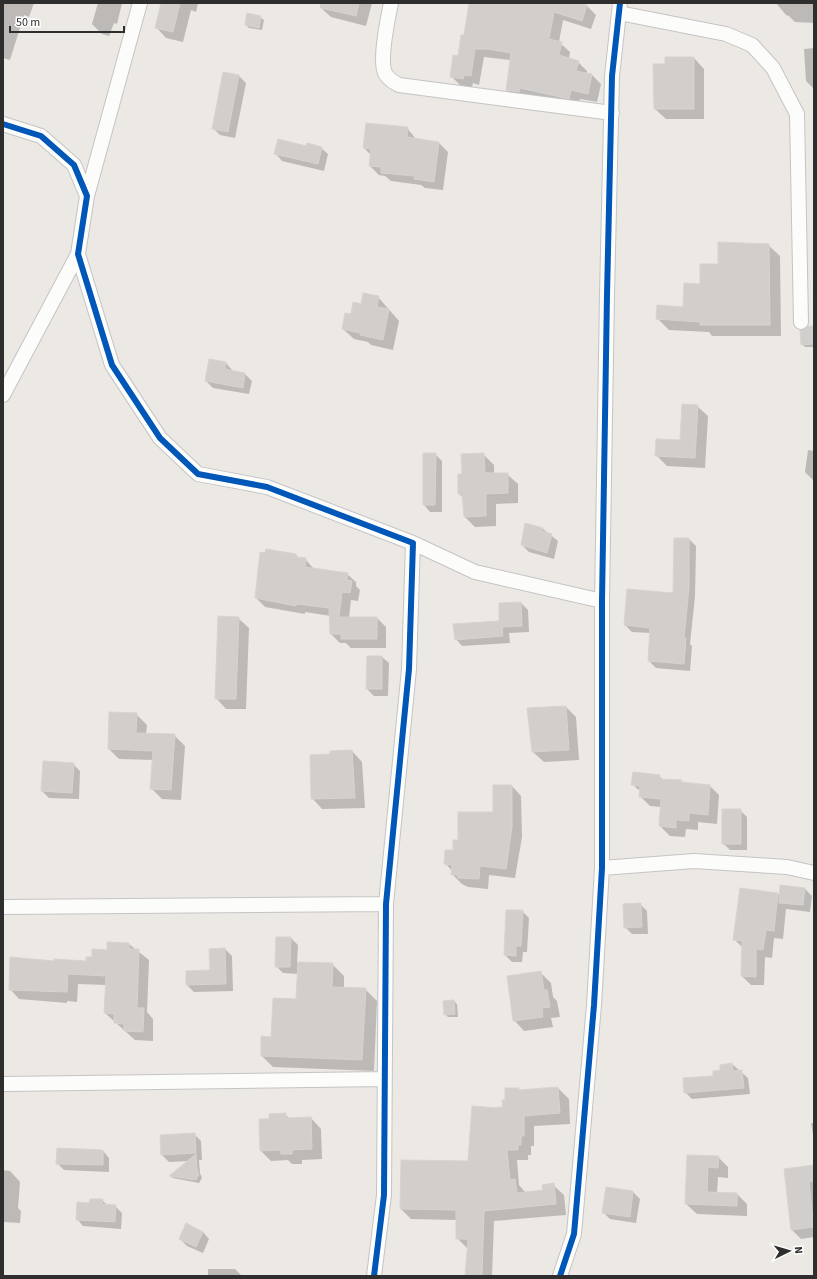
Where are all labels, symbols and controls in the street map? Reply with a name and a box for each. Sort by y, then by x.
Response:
scale bar [10,8,124,34]
text: 50 m [16,14,40,31]
north arrow [769,1231,809,1271]
text: N [791,1246,806,1254]

